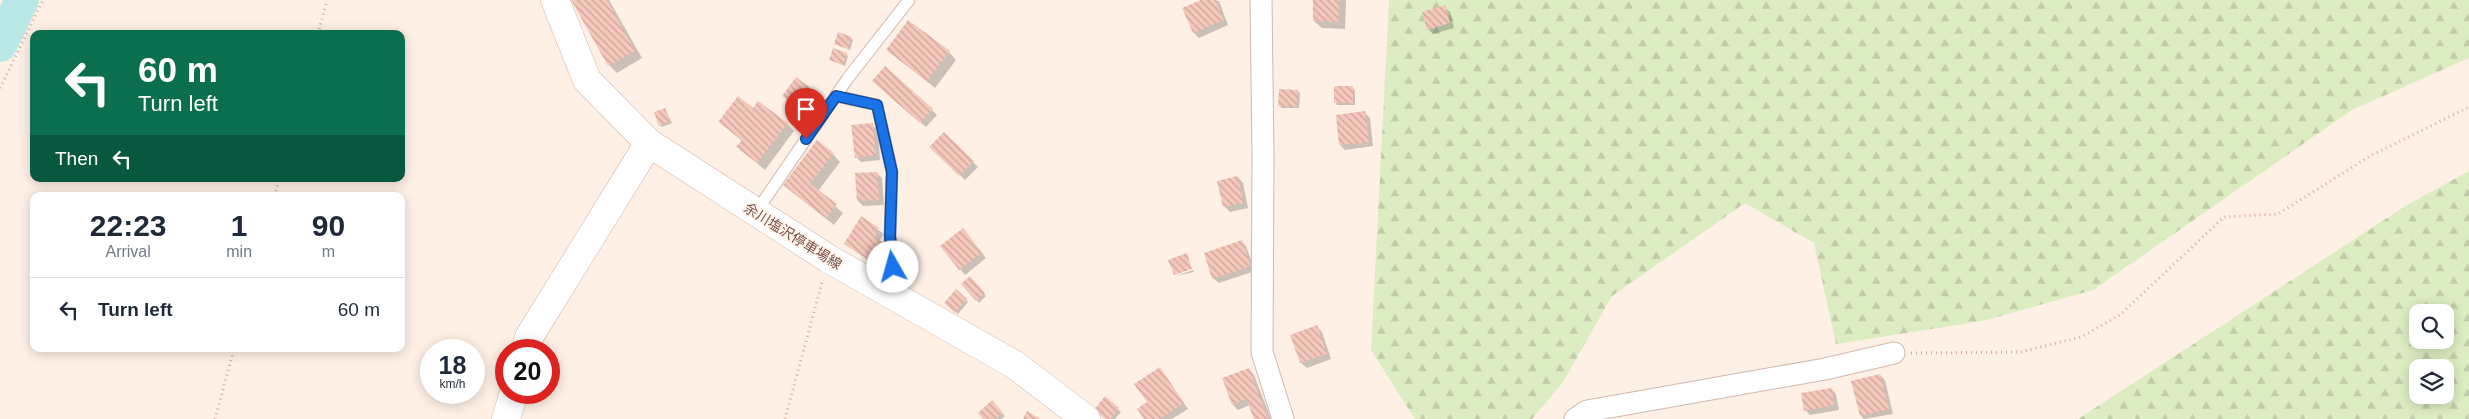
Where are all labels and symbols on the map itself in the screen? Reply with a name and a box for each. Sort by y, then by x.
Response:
pin [785,88,827,139]
street label: 余川塩沢停車場線 [741,200,845,272]
position arrow [866,240,918,292]
speed limit sign: 20 [495,339,560,404]

